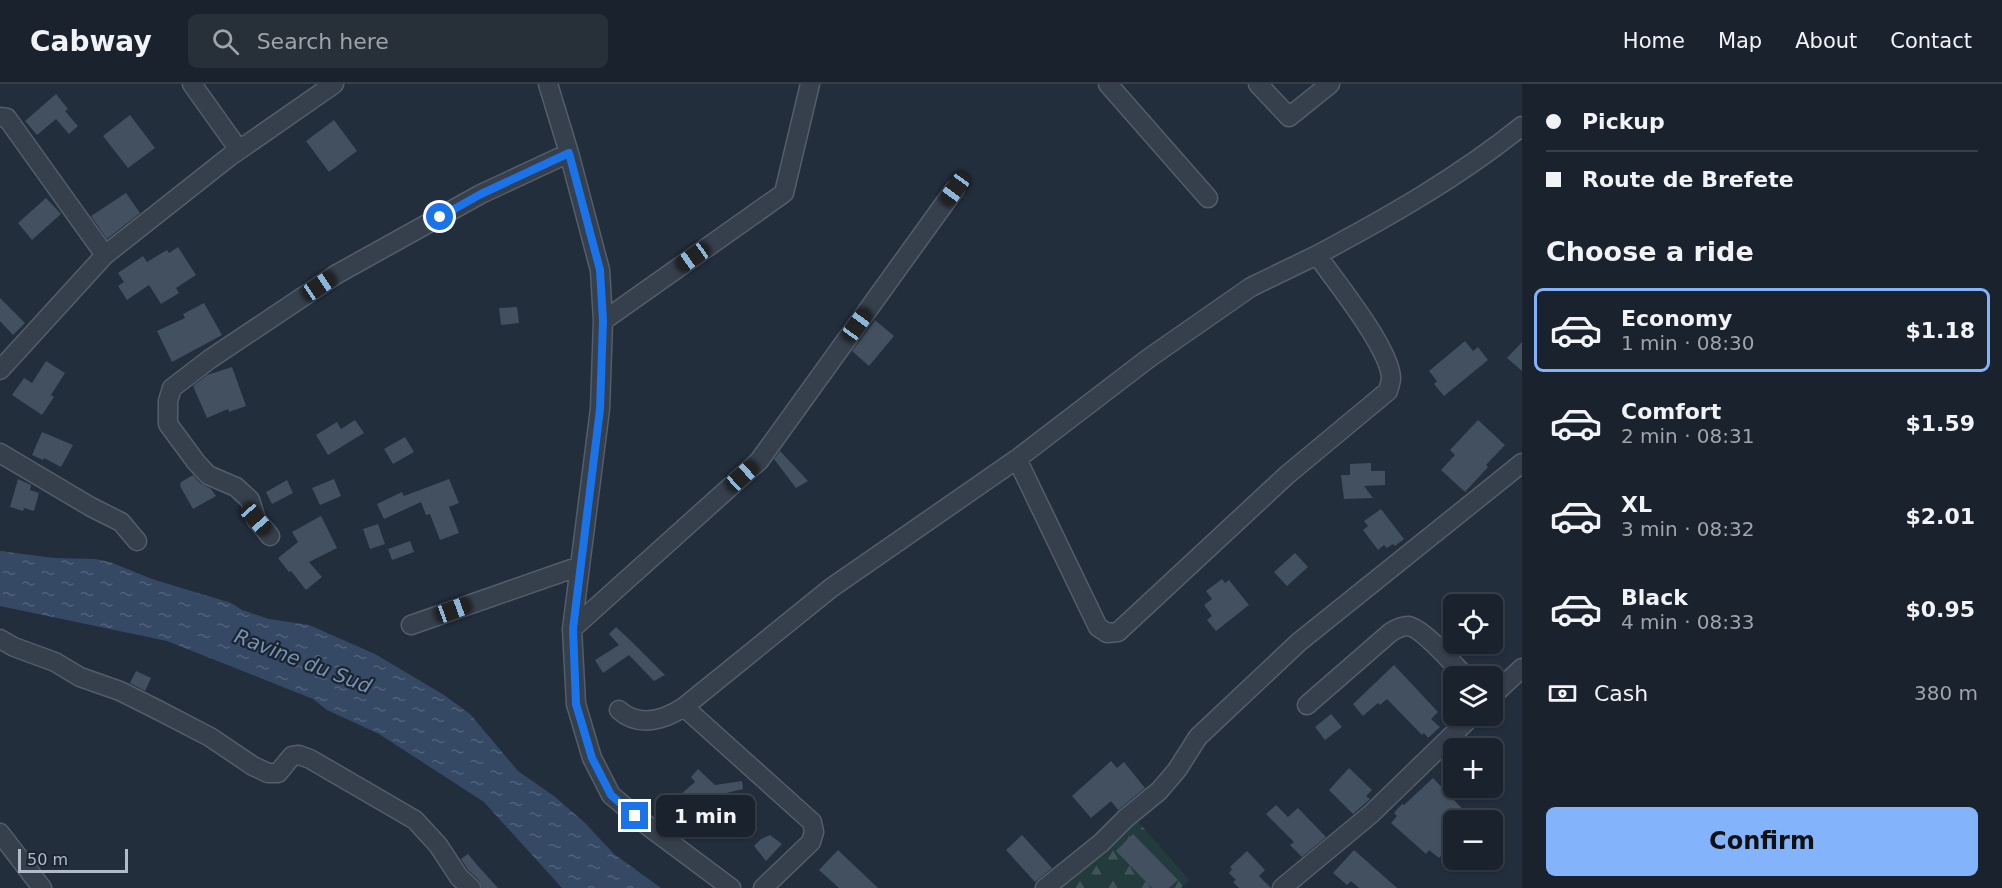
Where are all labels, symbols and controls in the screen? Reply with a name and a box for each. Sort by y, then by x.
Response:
search box [188,14,608,68]
text: Cabway [30,25,152,58]
icon: search [209,25,242,58]
text: Search here [257,29,389,54]
text: Home [1623,29,1685,53]
text: Map [1718,29,1762,53]
text: About [1795,29,1857,53]
text: Contact [1890,29,1972,53]
text: Pickup [1582,109,1665,134]
text: Route de Brefete [1582,167,1794,192]
car [937,169,973,209]
route start [426,203,453,230]
text: Choose a ride [1546,236,1754,267]
car [673,239,713,275]
car [299,268,339,304]
icon: car [1549,303,1603,357]
car [839,305,875,345]
text: Economy [1621,306,1732,331]
text: $1.18 [1905,318,1975,343]
text: 1 min · 08:30 [1621,331,1755,355]
icon: car [1549,396,1603,450]
text: Comfort [1621,399,1721,424]
text: $1.59 [1905,411,1975,436]
text: 2 min · 08:31 [1621,424,1755,448]
car [723,457,761,495]
icon: car [1549,489,1603,543]
text: XL [1621,492,1652,517]
car [237,500,275,538]
text: $2.01 [1905,504,1975,529]
text: 3 min · 08:32 [1621,517,1755,541]
icon: car [1549,582,1603,636]
text: Black [1621,585,1688,610]
map controls [1443,594,1503,870]
button: locate [1443,594,1503,654]
car [433,595,473,625]
text: $0.95 [1905,597,1975,622]
text: 4 min · 08:33 [1621,610,1755,634]
water label: Ravine du Sud [231,624,375,698]
button: layers [1443,666,1503,726]
icon: cash [1546,677,1579,710]
text: Cash [1594,681,1648,706]
text: 380 m [1914,681,1978,705]
button: + [1443,738,1503,798]
callout: 1 min [656,795,755,837]
route end [621,802,648,829]
text: 1 min [674,804,737,828]
button: Confirm [1546,807,1978,876]
button: − [1443,810,1503,870]
scale bar [18,846,128,874]
text: 50 m [27,850,68,869]

